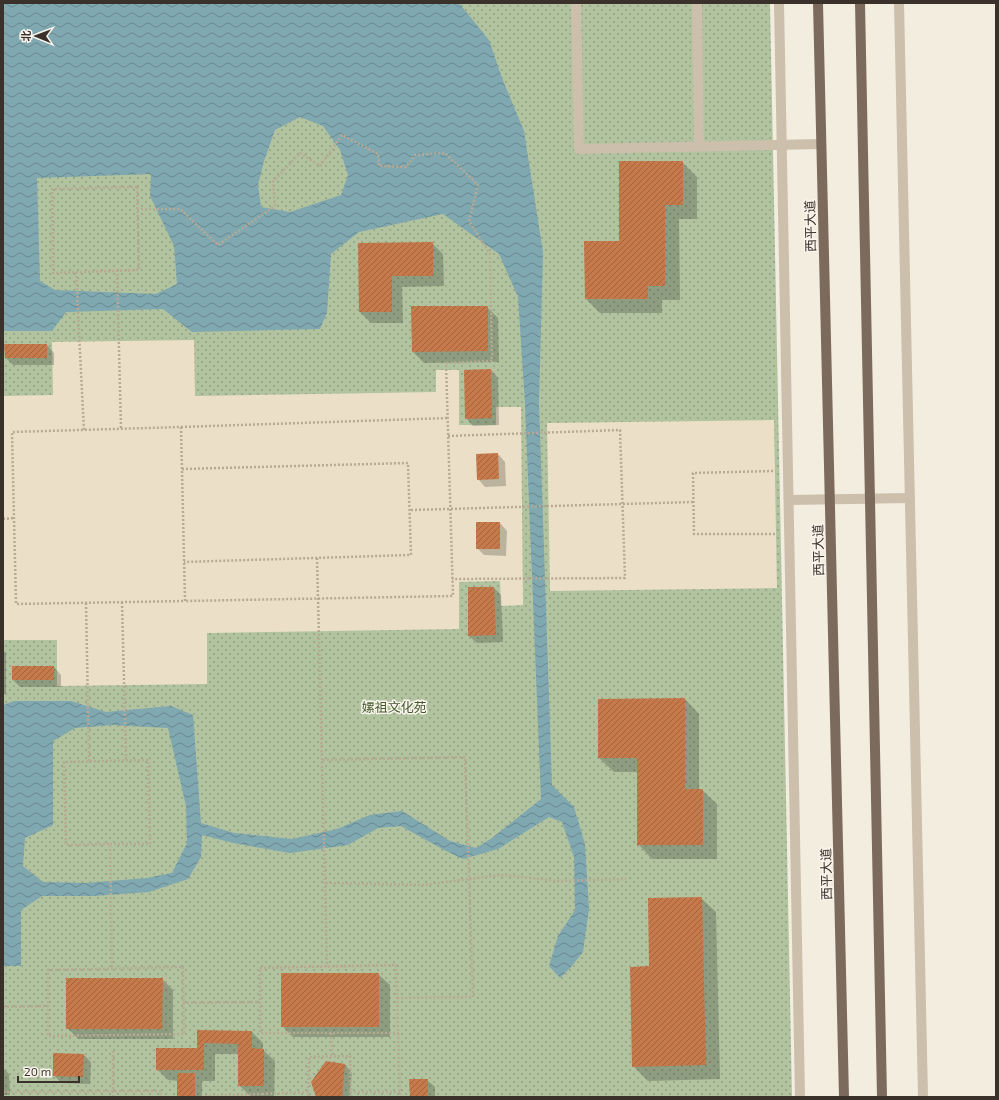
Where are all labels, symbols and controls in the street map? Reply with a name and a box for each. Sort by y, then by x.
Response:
north arrow [16,16,56,56]
text: 北 [19,30,32,41]
street label: 西平大道 [802,200,818,252]
street label: 西平大道 [810,524,826,576]
park label: 嫘祖文化苑 [361,699,427,715]
street label: 西平大道 [818,848,834,900]
scale bar [18,1058,79,1084]
text: 20 m [24,1064,51,1078]

